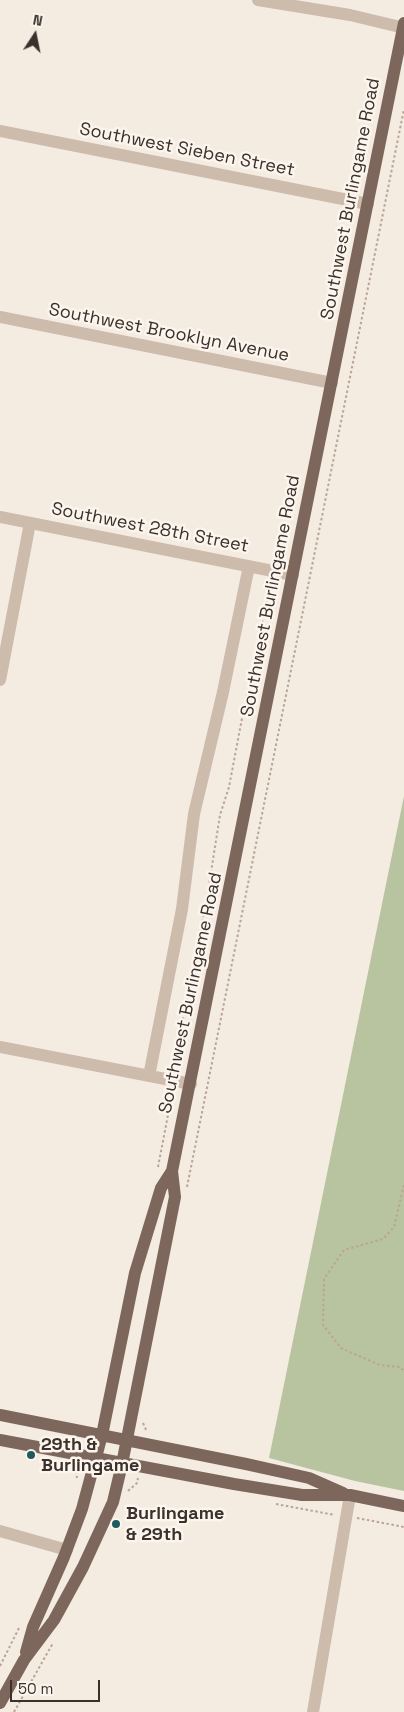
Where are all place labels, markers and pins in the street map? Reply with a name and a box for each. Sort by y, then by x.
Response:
place label: 29th & Burlingame [41,1434,139,1476]
marker: 29th & Burlingame [25,1449,37,1461]
place label: Burlingame & 29th [126,1503,224,1546]
marker: Burlingame & 29th [110,1518,122,1530]

